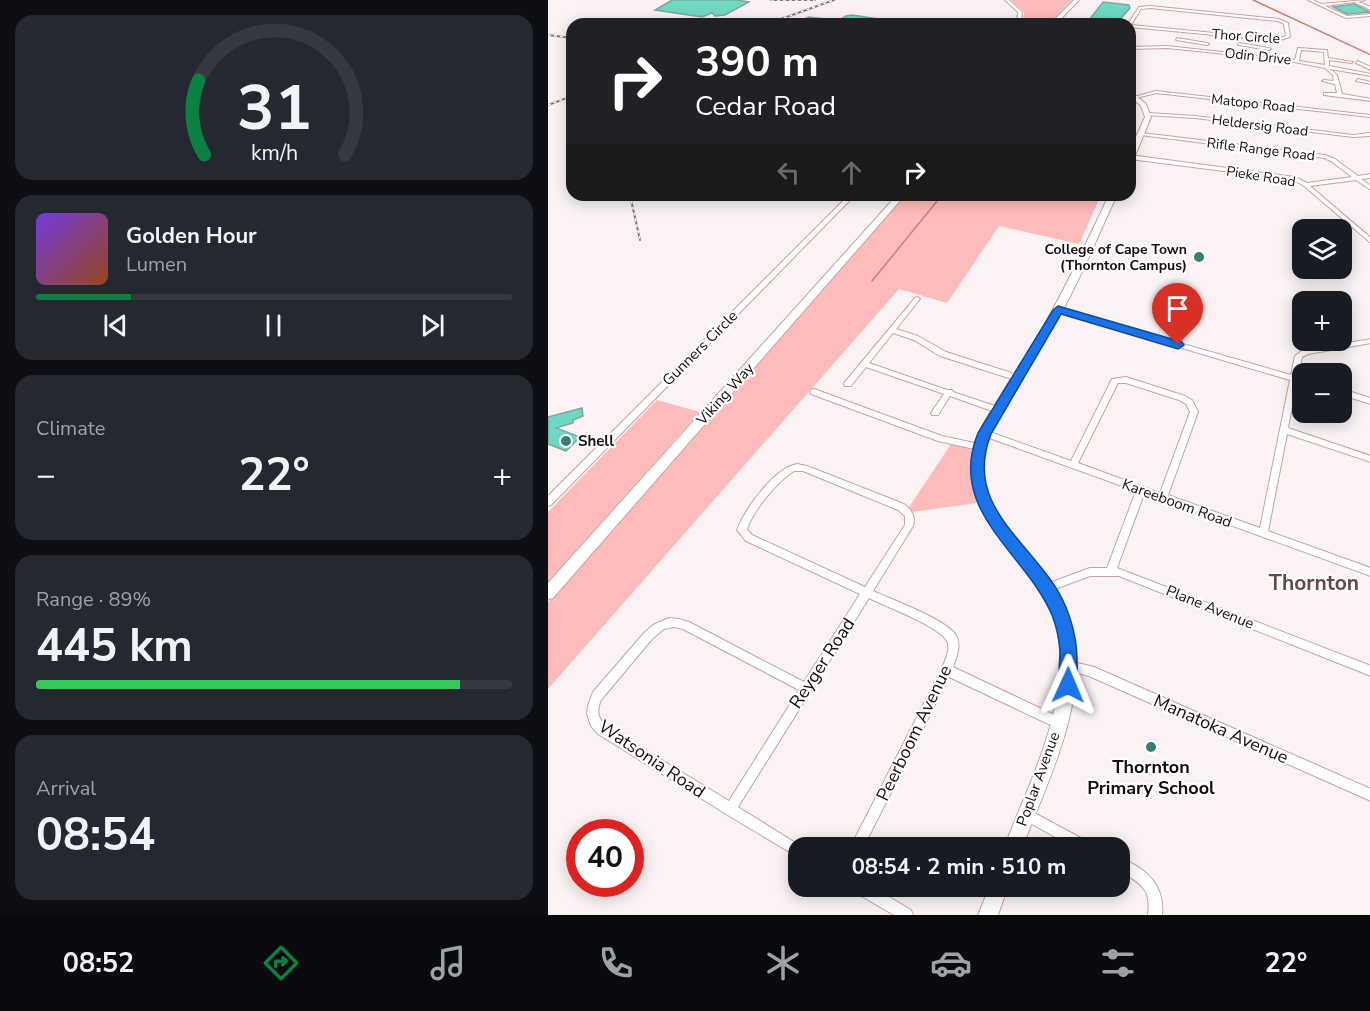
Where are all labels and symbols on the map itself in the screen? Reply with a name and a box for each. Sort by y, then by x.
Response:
street label: Thor Circle [1211,25,1281,48]
street label: Odin Drive [1224,44,1292,69]
street label: Matopo Road [1210,90,1296,117]
street label: Heldersig Road [1211,110,1309,141]
street label: Rifle Range Road [1206,133,1316,166]
street label: Pieke Road [1225,162,1297,191]
place label: College of Cape Town (Thornton Campus) [1044,240,1187,275]
marker: College of Cape Town (Thornton Campus) [1192,250,1206,264]
pin [1152,283,1203,345]
street label: Gunners Circle [658,306,742,390]
street label: Viking Way [691,358,758,430]
place label: Shell [578,431,614,451]
marker: Shell [559,434,573,448]
street label: Kareeboom Road [1119,474,1235,532]
district label: Thornton [1269,569,1359,597]
street label: Plane Avenue [1163,580,1257,634]
street label: Reyger Road [784,613,860,713]
position arrow [1036,653,1100,717]
street label: Peerboom Avenue [871,661,957,805]
street label: Manatoka Avenue [1150,688,1292,770]
street label: Watsonia Road [594,714,710,804]
street label: Poplar Avenue [1012,729,1064,829]
marker: Thornton Primary School [1144,740,1158,754]
place label: Thornton Primary School [1087,755,1215,800]
speed limit sign: 40 [566,819,644,897]

